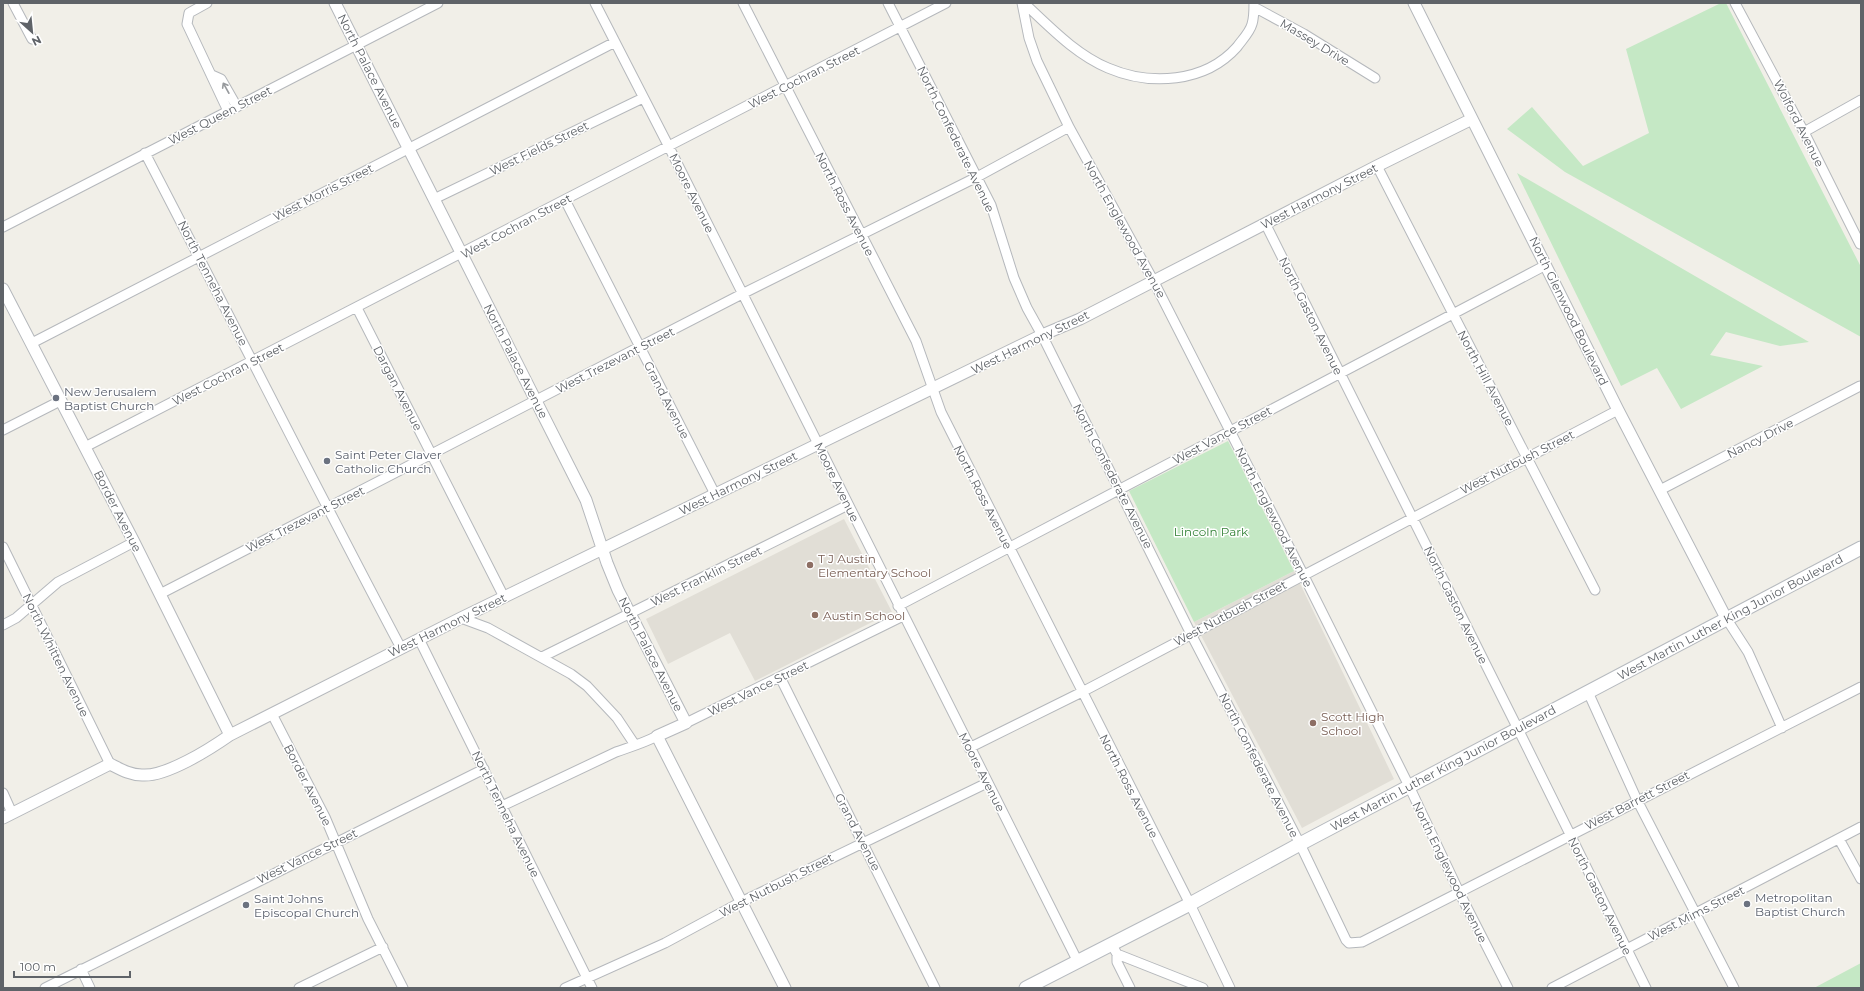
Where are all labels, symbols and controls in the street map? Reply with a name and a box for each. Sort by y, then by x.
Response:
street label: North Palace Avenue [335,11,405,131]
north arrow [12,12,52,52]
street label: Massey Drive [1277,15,1353,69]
text: N [29,33,44,49]
street label: West Cochran Street [746,42,862,112]
street label: North Confederate Avenue [914,64,998,214]
street label: Wolford Avenue [1770,77,1828,169]
street label: West Queen Street [166,82,274,148]
one-way arrow [222,83,230,95]
street label: West Fields Street [487,117,591,179]
street label: North Ross Avenue [812,149,878,259]
street label: Moore Avenue [666,151,718,235]
street label: North Englewood Avenue [1081,158,1169,300]
street label: West Morris Street [270,160,376,224]
street label: West Harmony Street [1258,160,1380,232]
street label: West Cochran Street [458,190,574,262]
street label: North Tenneha Avenue [175,218,251,348]
street label: North Glenwood Boulevard [1526,234,1612,388]
street label: North Gaston Avenue [1276,255,1346,377]
street label: North Palace Avenue [481,301,551,421]
street label: West Harmony Street [969,307,1092,377]
street label: West Trezevant Street [553,323,677,396]
street label: North Hill Avenue [1454,328,1518,428]
street label: West Cochran Street [170,339,286,409]
street label: Dargan Avenue [370,343,426,433]
street label: Grand Avenue [641,359,693,441]
place label: New Jerusalem Baptist Church [64,384,157,413]
marker: New Jerusalem Baptist Church [51,393,61,403]
street label: North Confederate Avenue [1070,401,1156,551]
street label: West Vance Street [1170,402,1274,467]
street label: Nancy Drive [1724,415,1796,461]
street label: West Nutbush Street [1457,427,1577,497]
street label: Moore Avenue [811,440,863,524]
street label: North Ross Avenue [950,442,1016,552]
street label: North Englewood Avenue [1232,444,1316,590]
place label: Saint Peter Claver Catholic Church [335,447,442,476]
street label: West Harmony Street [677,448,800,518]
marker: Saint Peter Claver Catholic Church [322,456,332,466]
street label: Border Avenue [91,468,145,554]
street label: West Trezevant Street [243,482,367,555]
park label: Lincoln Park [1174,524,1249,539]
street label: West Franklin Street [648,542,764,609]
street label: North Gaston Avenue [1421,544,1491,666]
place label: T J Austin Elementary School [818,551,931,580]
street label: West Martin Luther King Junior Boulevard [1615,551,1845,683]
marker: T J Austin Elementary School [805,560,815,570]
street label: West Nutbush Street [1171,577,1289,649]
street label: West Harmony Street [386,590,509,660]
street label: North Whitten Avenue [19,591,93,719]
street label: North Palace Avenue [616,594,686,714]
place label: Austin School [823,608,905,623]
marker: Austin School [810,610,820,620]
street label: West Vance Street [705,657,811,719]
street label: North Confederate Avenue [1216,690,1302,840]
street label: West Martin Luther King Junior Boulevard [1328,702,1558,834]
place label: Scott High School [1321,709,1385,738]
marker: Scott High School [1308,718,1318,728]
street label: Moore Avenue [956,730,1008,814]
street label: North Ross Avenue [1096,731,1162,841]
street label: Border Avenue [281,742,335,828]
street label: North Tenneha Avenue [469,748,543,880]
street label: West Barrett Street [1582,767,1692,833]
street label: Grand Avenue [832,791,884,873]
street label: North Englewood Avenue [1409,799,1491,945]
street label: West Vance Street [254,825,360,887]
street label: North Gaston Avenue [1565,835,1635,957]
street label: West Nutbush Street [716,850,836,920]
street label: West Mims Street [1645,882,1747,944]
place label: Metropolitan Baptist Church [1755,890,1845,919]
place label: Saint Johns Episcopal Church [254,891,359,920]
marker: Metropolitan Baptist Church [1742,899,1752,909]
marker: Saint Johns Episcopal Church [241,900,251,910]
scale bar [14,953,130,979]
text: 100 m [20,959,56,974]

